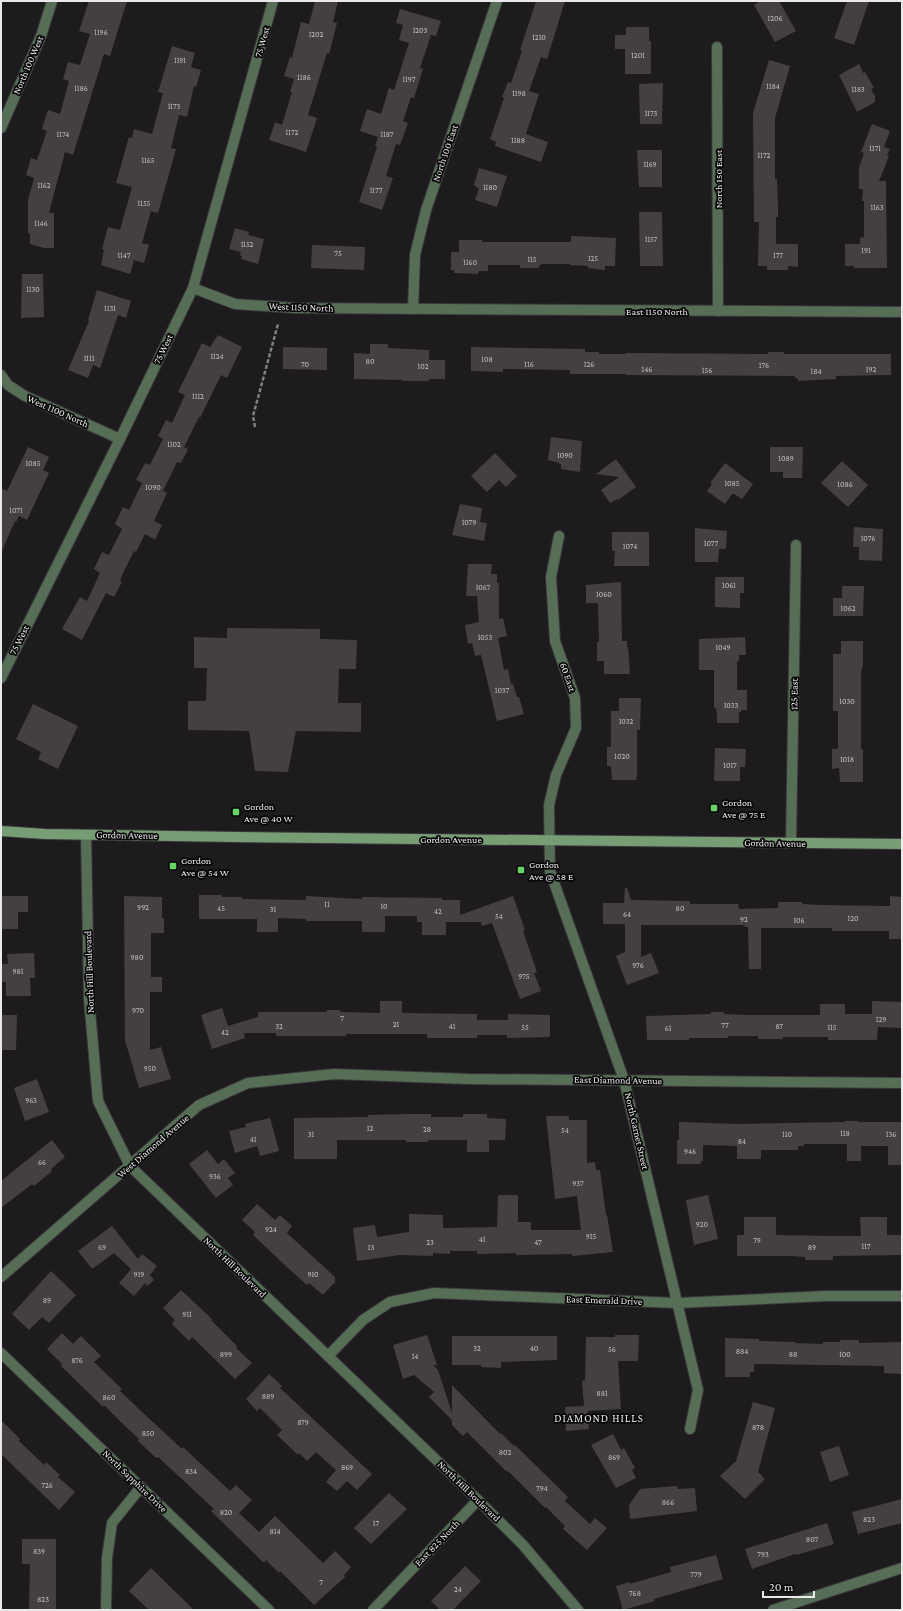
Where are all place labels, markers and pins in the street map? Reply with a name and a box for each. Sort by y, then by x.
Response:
place label: Gordon Ave @ 75 E [722,797,766,820]
place label: Gordon Ave @ 40 W [244,801,294,824]
marker: Gordon Ave @ 75 E [709,803,719,813]
marker: Gordon Ave @ 40 W [231,807,241,817]
place label: Gordon Ave @ 54 W [181,855,230,878]
place label: Gordon Ave @ 58 E [529,859,574,882]
marker: Gordon Ave @ 54 W [168,861,178,871]
marker: Gordon Ave @ 58 E [516,865,526,875]

